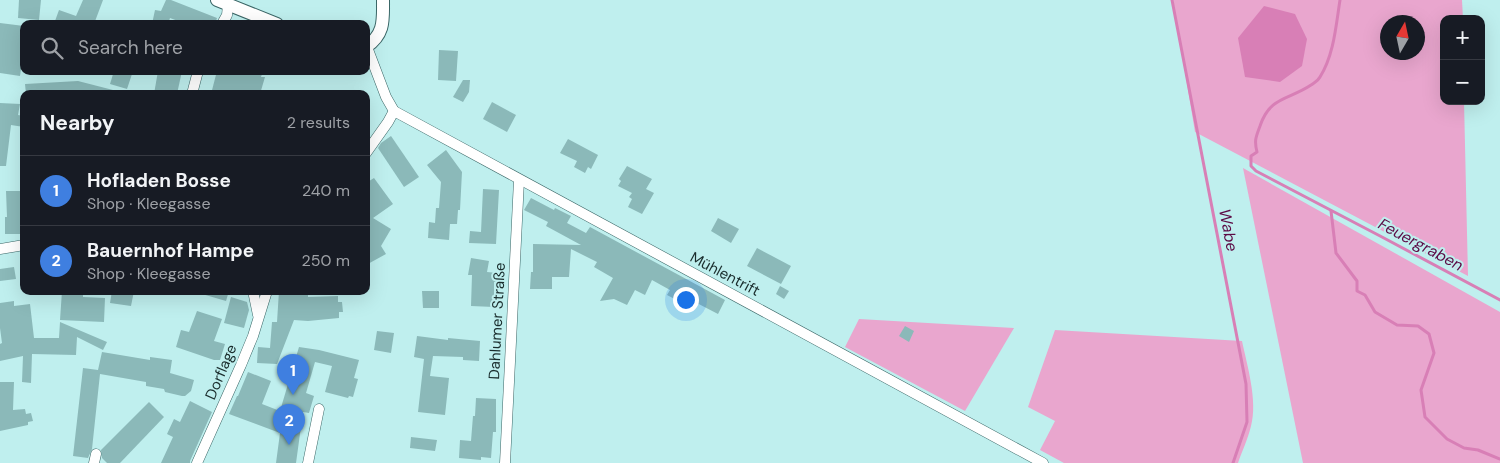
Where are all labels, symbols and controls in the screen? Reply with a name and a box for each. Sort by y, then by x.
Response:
north arrow [1380,15,1425,60]
map controls [1440,15,1485,105]
button: + [1440,15,1485,60]
search box [20,20,370,75]
icon: search [38,34,66,62]
text: Search here [78,35,183,60]
button: − [1440,60,1485,105]
text: Nearby [40,109,114,137]
text: 2 results [287,112,350,133]
text: Hofladen Bosse [87,168,231,193]
text: 1 [53,180,59,201]
text: 240 m [302,180,350,201]
text: Shop · Kleegasse [87,193,211,214]
water label: Wabe [1214,207,1243,253]
water label: Feuergraben [1375,213,1467,276]
text: Bauernhof Hampe [87,238,254,263]
street label: Mühlentrift [687,247,763,301]
text: 2 [51,250,61,271]
text: 250 m [302,250,350,271]
street label: Dahlumer Straße [484,262,510,380]
text: Shop · Kleegasse [87,263,211,284]
your location [673,287,699,313]
street label: Dorflage [200,341,242,403]
pin: 1 [277,354,309,395]
pin: 2 [273,404,305,445]

